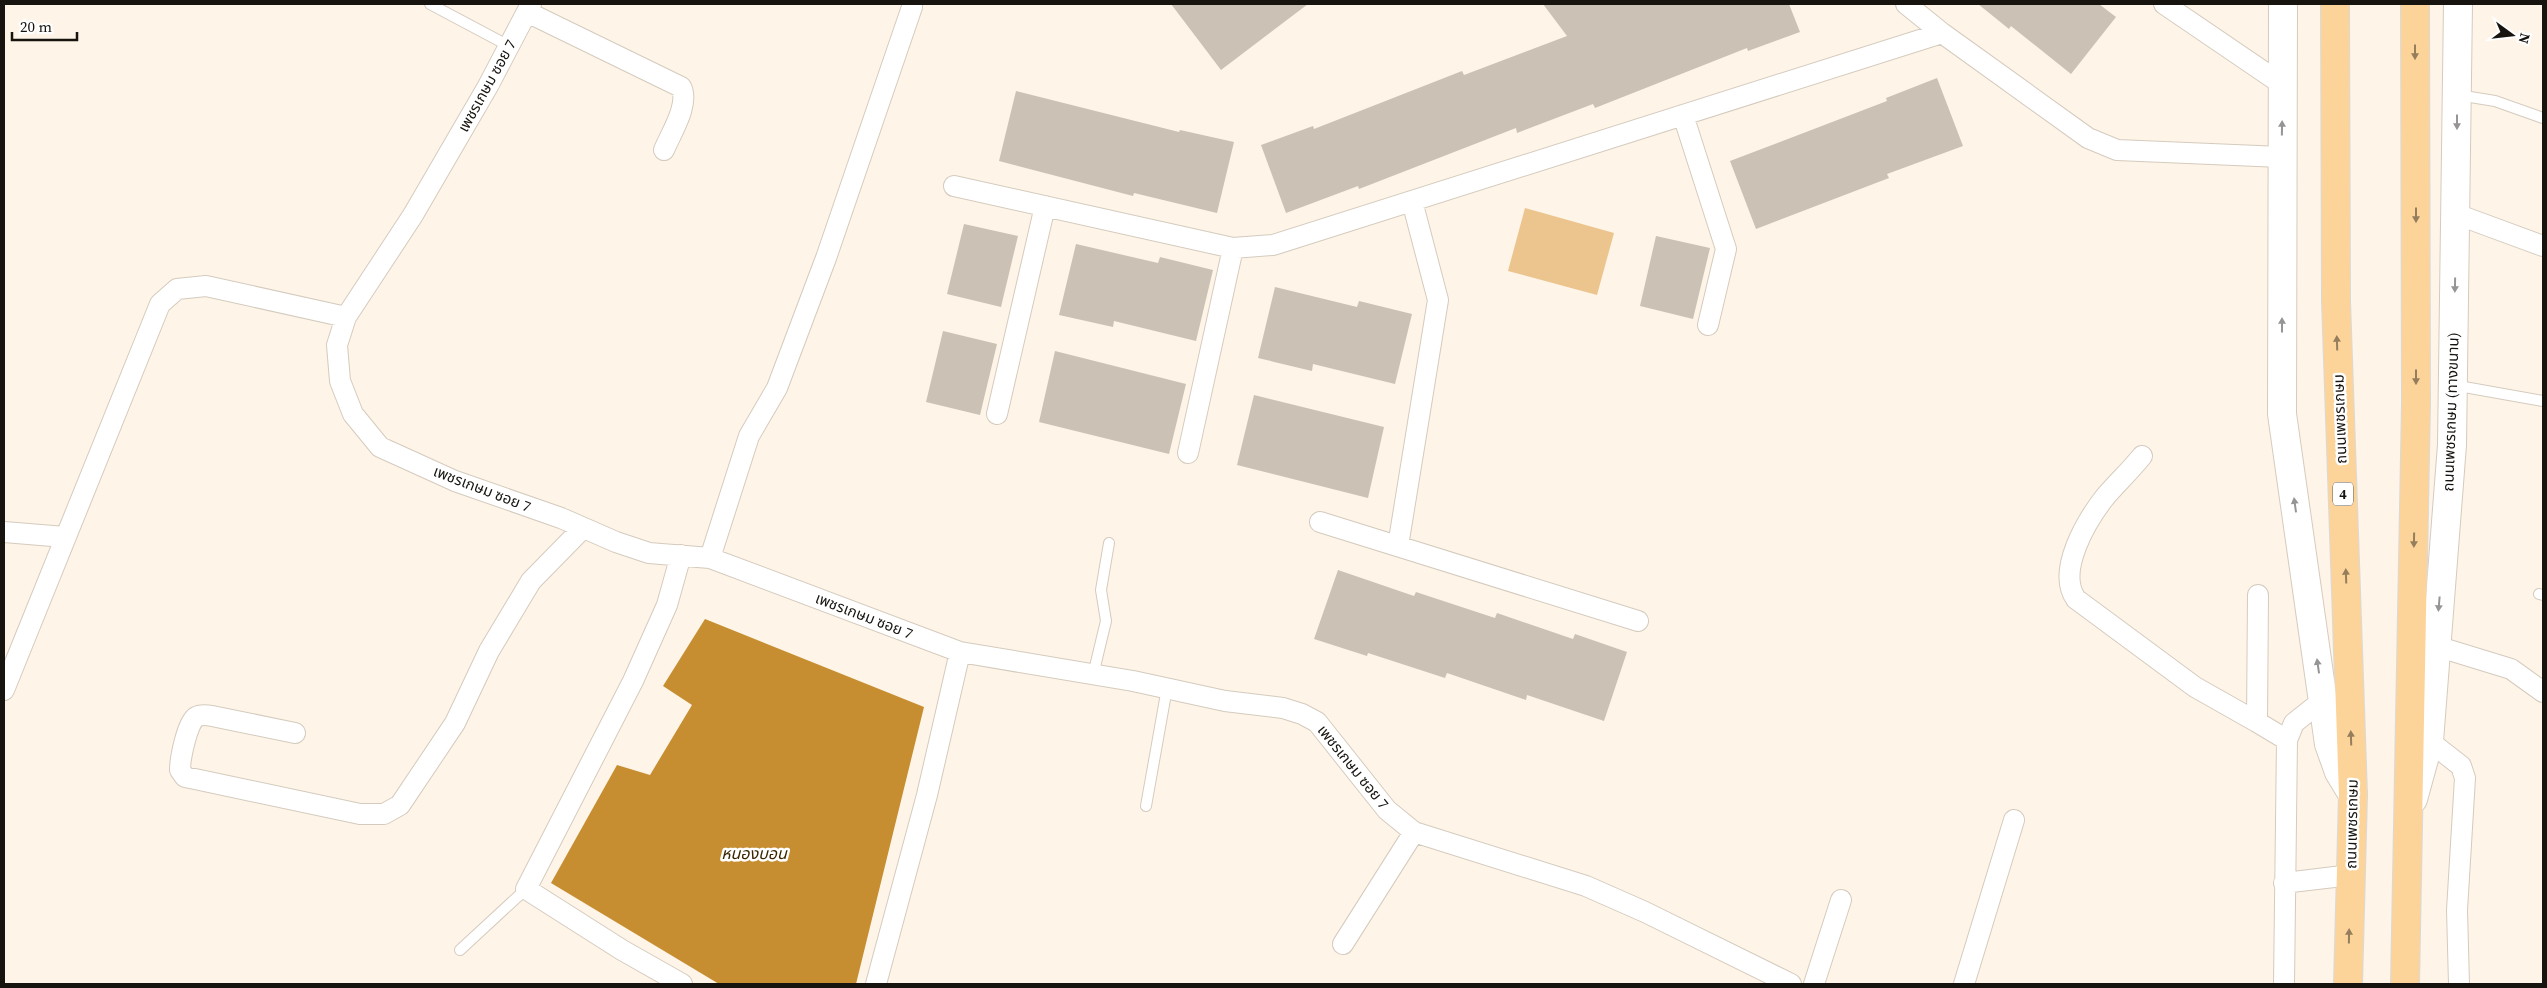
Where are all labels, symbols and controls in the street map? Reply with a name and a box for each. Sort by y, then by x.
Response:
scale bar [12,10,78,42]
north arrow [2487,10,2537,60]
text: 20 m [20,16,52,37]
text: N [2514,31,2536,46]
street label: เพชรเกษม ซอย 7 [452,36,521,136]
one-way arrow [2411,45,2419,61]
one-way arrow [2453,115,2461,131]
one-way arrow [2278,120,2286,136]
one-way arrow [2412,207,2420,223]
one-way arrow [2450,277,2458,293]
one-way arrow [2278,317,2286,333]
street label: ถนนเพชรเกษม (ทางขนาน) [2437,332,2464,492]
one-way arrow [2333,335,2341,351]
one-way arrow [2412,370,2420,386]
street label: ถนนเพชรเกษม [2327,374,2352,464]
street label: เพชรเกษม ซอย 7 [430,460,534,517]
road number: 4 [2333,482,2353,506]
one-way arrow [2291,496,2299,512]
one-way arrow [2409,532,2417,548]
one-way arrow [2341,567,2349,583]
street label: เพชรเกษม ซอย 7 [812,587,916,644]
one-way arrow [2435,597,2443,613]
one-way arrow [2314,657,2322,673]
street label: เพชรเกษม ซอย 7 [1313,720,1394,813]
one-way arrow [2347,730,2355,746]
street label: ถนนเพชรเกษม [2340,779,2363,869]
water label: หนองบอน [721,842,788,864]
one-way arrow [2346,927,2354,943]

